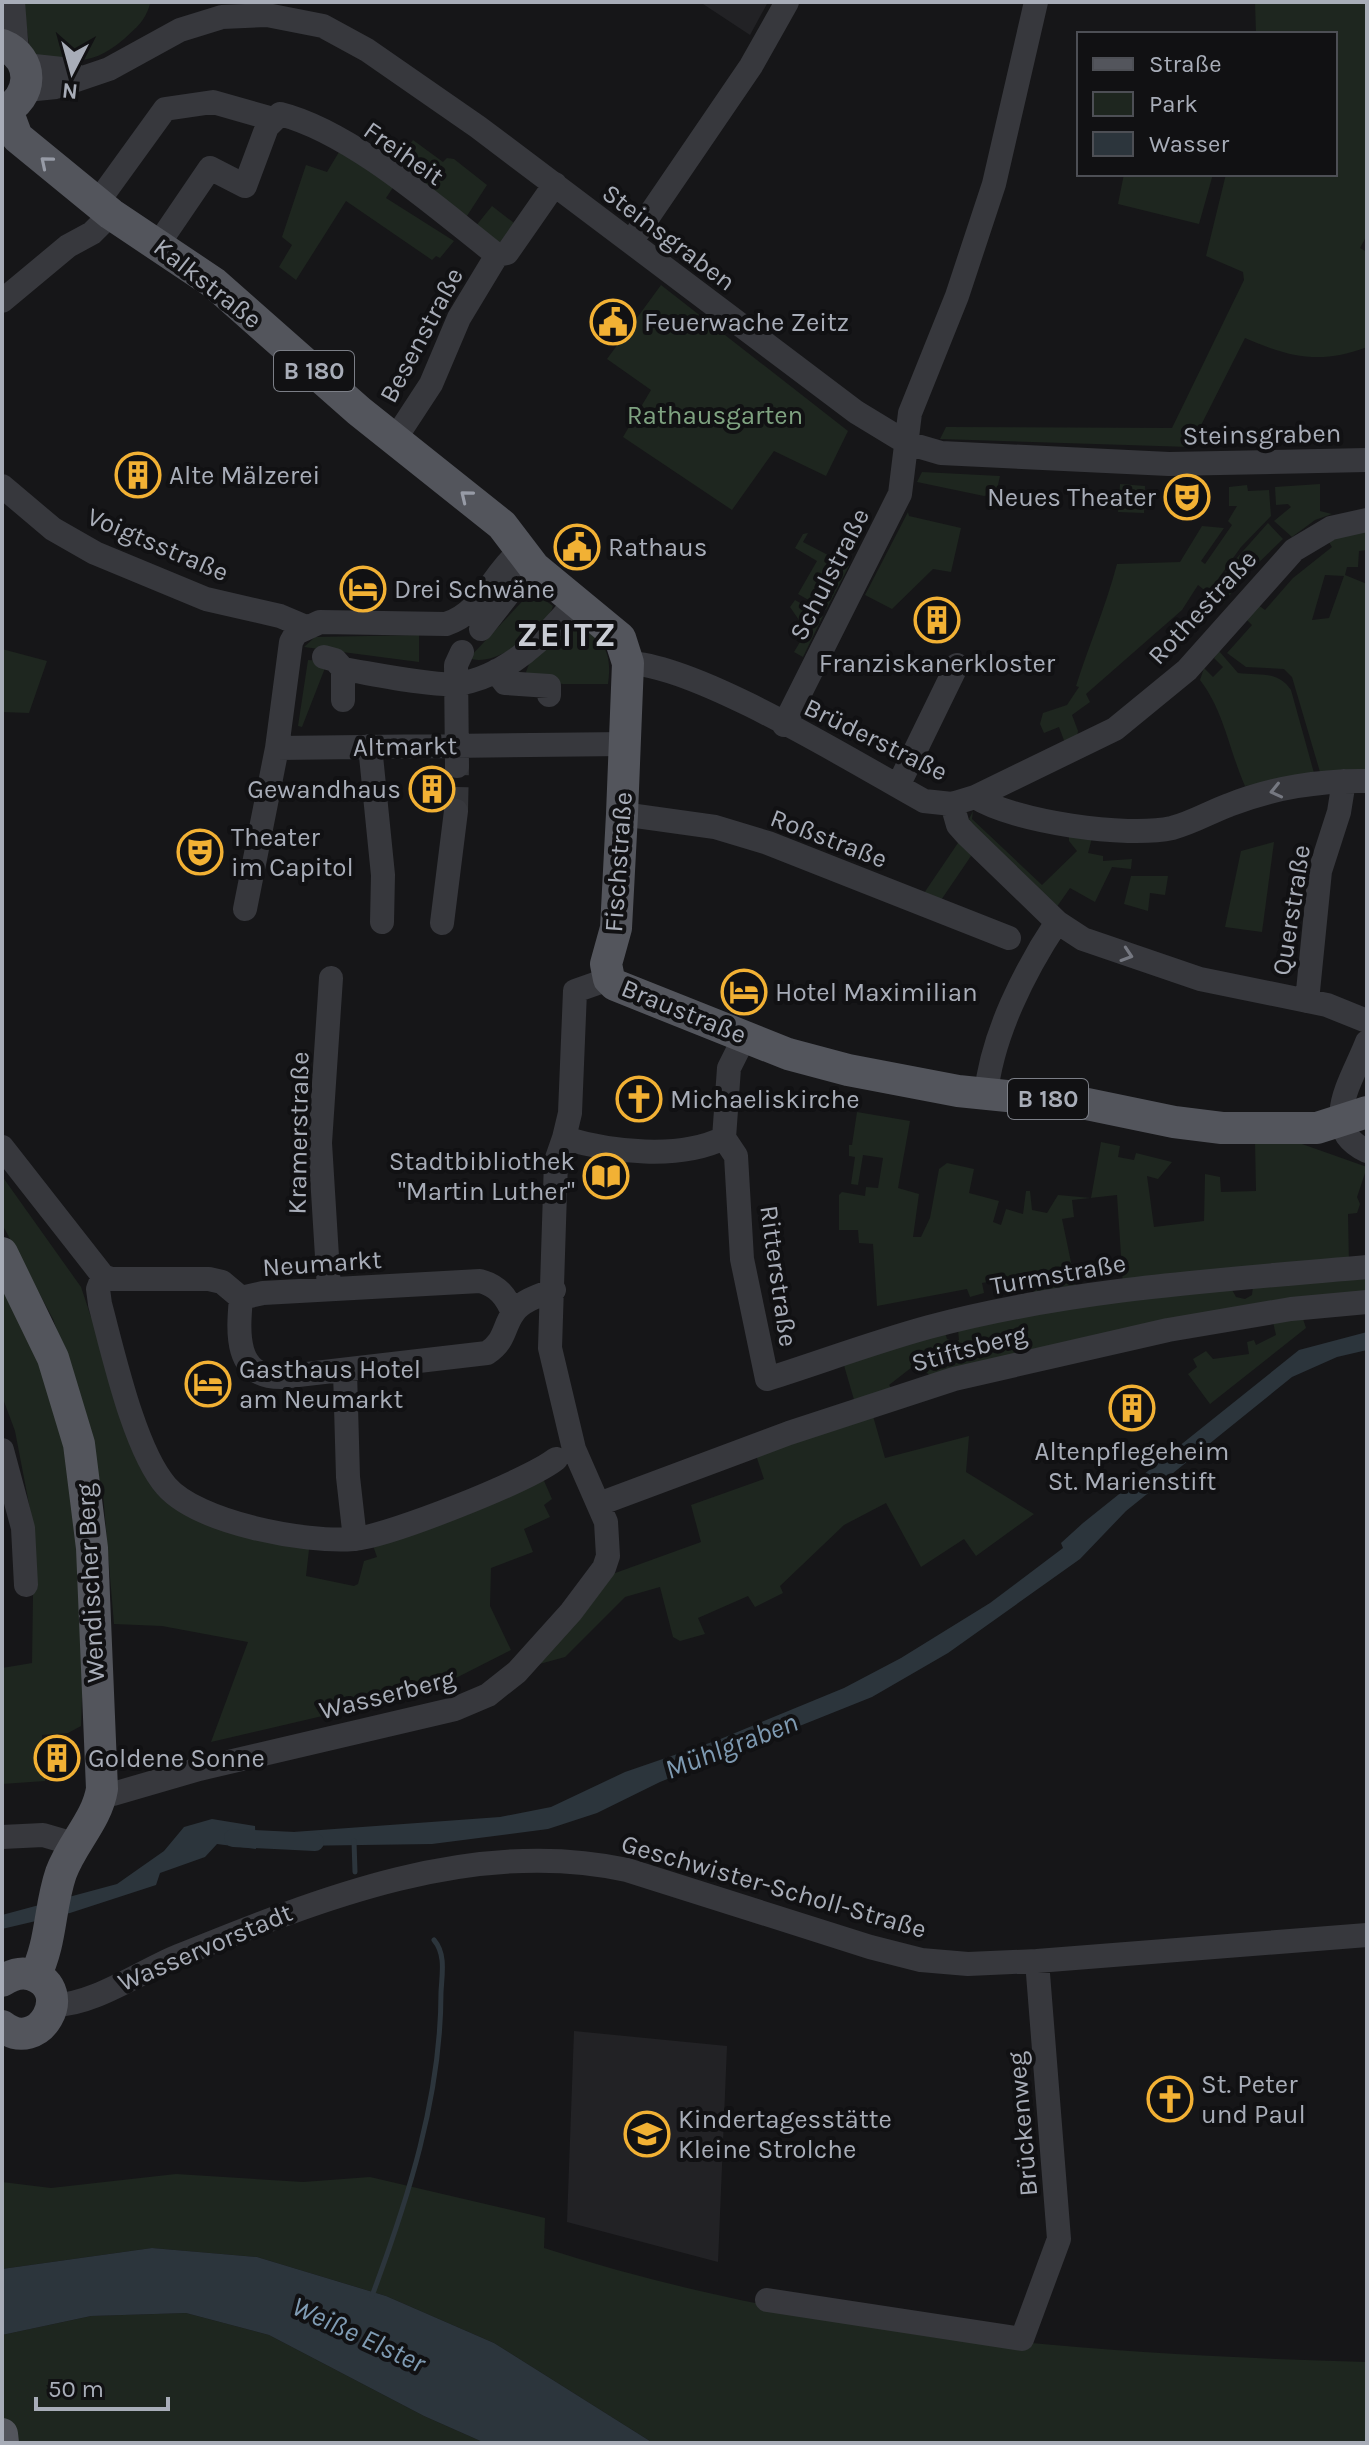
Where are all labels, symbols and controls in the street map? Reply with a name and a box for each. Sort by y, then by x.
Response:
north arrow [32,32,112,112]
legend [1077,32,1337,176]
text: Straße [1149,50,1221,78]
text: N [61,77,79,105]
text: Park [1149,90,1198,118]
street label: Freiheit [358,115,450,192]
text: Wasser [1149,130,1229,158]
one-way arrow [40,157,55,171]
street label: Steinsgraben [596,177,741,298]
street label: Kalkstraße [148,232,268,335]
street label: Besenstraße [373,262,470,408]
public building icon: Feuerwache Zeitz [589,298,637,346]
place label: Feuerwache Zeitz [644,307,849,338]
road number: B 180 [274,351,354,391]
park label: Rathausgarten [627,400,803,431]
street label: Steinsgraben [1182,418,1342,451]
building icon: Alte Mälzerei [114,451,162,499]
place label: Alte Mälzerei [169,460,320,491]
theatre icon: Neues Theater [1163,473,1211,521]
place label: Neues Theater [987,482,1157,513]
one-way arrow [461,491,475,506]
street label: Voigtsstraße [83,501,233,588]
street label: Schulstraße [783,503,876,646]
public building icon: Rathaus [553,523,601,571]
place label: Rathaus [608,532,707,563]
street label: Rothestraße [1141,544,1263,671]
hotel icon: Drei Schwäne [339,565,387,613]
place label: Drei Schwäne [394,574,555,605]
building icon: Franziskanerkloster [913,596,961,644]
district label: ZEITZ [516,615,618,655]
place label: Franziskanerkloster [819,648,1056,679]
street label: Brüderstraße [799,691,953,788]
street label: Altmarkt [353,730,458,763]
building icon: Gewandhaus [408,765,456,813]
place label: Gewandhaus [247,774,401,805]
one-way arrow [1269,782,1283,799]
street label: Fischstraße [598,791,639,933]
street label: Roßstraße [766,802,892,875]
place label: Theater im Capitol [231,822,354,883]
theatre icon: Theater im Capitol [176,828,224,876]
street label: Querstraße [1266,843,1317,978]
one-way arrow [1119,946,1133,962]
hotel icon: Hotel Maximilian [720,968,768,1016]
street label: Braustraße [617,972,751,1051]
place label: Hotel Maximilian [775,977,978,1008]
street label: Kramerstraße [282,1051,315,1215]
church icon: Michaeliskirche [615,1075,663,1123]
road number: B 180 [1008,1079,1088,1119]
place label: Michaeliskirche [670,1084,860,1115]
place label: Stadtbibliothek "Martin Luther" [389,1146,575,1207]
library icon: Stadtbibliothek "Martin Luther" [582,1152,630,1200]
street label: Ritterstraße [753,1203,804,1349]
street label: Neumarkt [261,1244,383,1283]
street label: Turmstraße [988,1247,1128,1302]
street label: Stiftsberg [908,1318,1030,1379]
place label: Gasthaus Hotel am Neumarkt [239,1354,421,1415]
hotel icon: Gasthaus Hotel am Neumarkt [184,1360,232,1408]
building icon: Altenpflegeheim St. Marienstift [1108,1384,1156,1432]
place label: Altenpflegeheim St. Marienstift [1035,1436,1229,1497]
street label: Wendischer Berg [70,1482,111,1683]
street label: Wasserberg [316,1663,459,1726]
water label: Mühlgraben [660,1705,802,1786]
building icon: Goldene Sonne [33,1734,81,1782]
place label: Goldene Sonne [88,1743,265,1774]
street label: Geschwister-Scholl-Straße [618,1828,930,1945]
street label: Wasservorstadt [113,1897,297,1998]
street label: Brückenweg [1001,2050,1044,2198]
place label: St. Peter und Paul [1201,2069,1306,2130]
church icon: St. Peter und Paul [1146,2075,1194,2123]
place label: Kindertagesstätte Kleine Strolche [678,2104,892,2165]
school or university icon: Kindertagesstätte Kleine Strolche [623,2110,671,2158]
water label: Weiße Elster [287,2289,432,2380]
scale bar [36,2361,168,2411]
text: 50 m [48,2375,104,2403]

